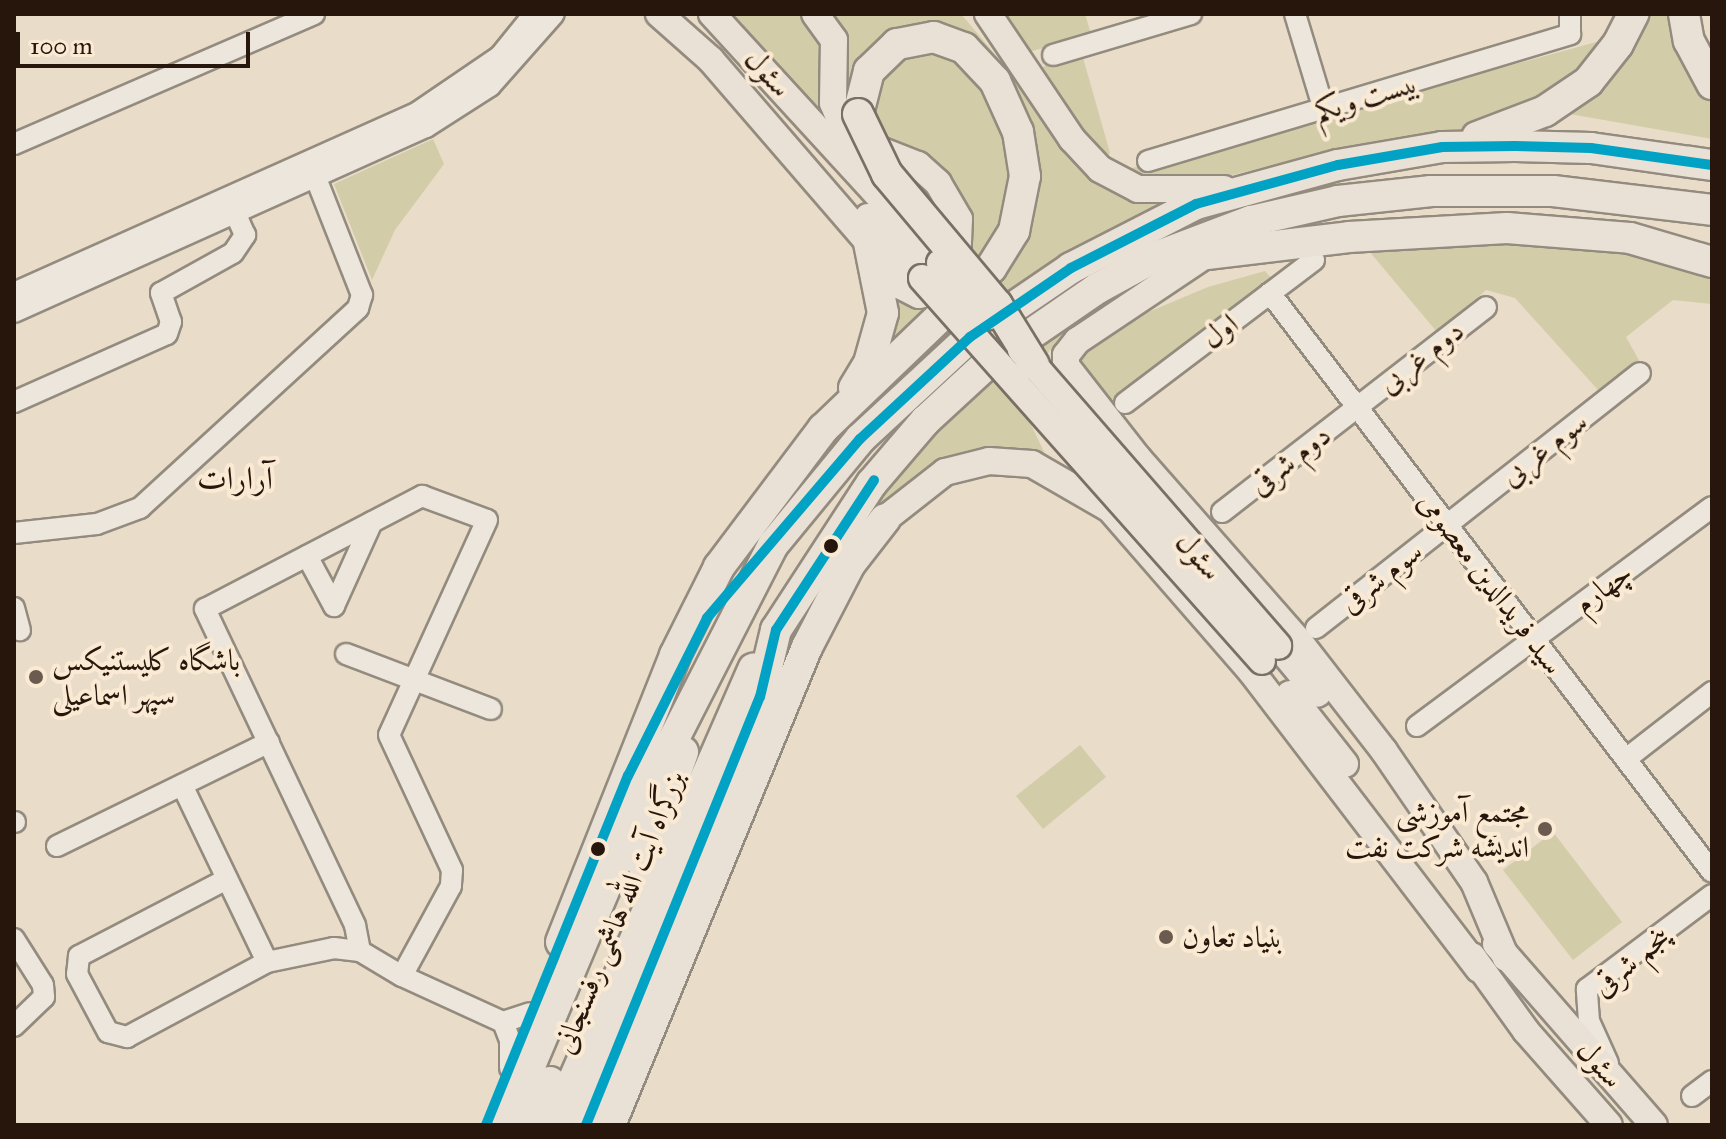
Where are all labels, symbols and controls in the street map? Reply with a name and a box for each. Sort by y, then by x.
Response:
scale bar [20,16,254,66]
text: 100 m [30,31,93,61]
street label: سئول [737,41,799,105]
street label: بیست ویکم [1310,64,1422,130]
street label: اول [1195,306,1245,356]
street label: دوم غربی [1371,312,1471,402]
street label: سوم غربی [1493,404,1595,494]
street label: دوم شرقی [1242,417,1338,503]
district label: آرارات [197,460,273,498]
street label: سید فریدالدین معصومی [1411,484,1571,682]
street label: سئول [1168,524,1230,588]
street label: سوم شرقی [1332,533,1430,621]
unlabelled marker [823,538,839,554]
street label: چهارم [1567,554,1639,622]
place label: باشگاه کلیستنیکس سپهر اسماعیلی [52,642,240,712]
marker: باشگاه کلیستنیکس سپهر اسماعیلی [27,668,45,686]
street label: بزرگراه آیت الله هاشمی رفسنجانی [546,765,692,1059]
place label: مجتمع آموزشی اندیشه شرکت نفت [1345,794,1529,864]
marker: مجتمع آموزشی اندیشه شرکت نفت [1536,820,1554,838]
unlabelled marker [590,841,606,857]
street label: پنجم شرقی [1585,918,1677,1004]
place label: بنیاد تعاون [1182,919,1283,955]
marker: بنیاد تعاون [1157,928,1175,946]
street label: سئول [1569,1032,1631,1096]

